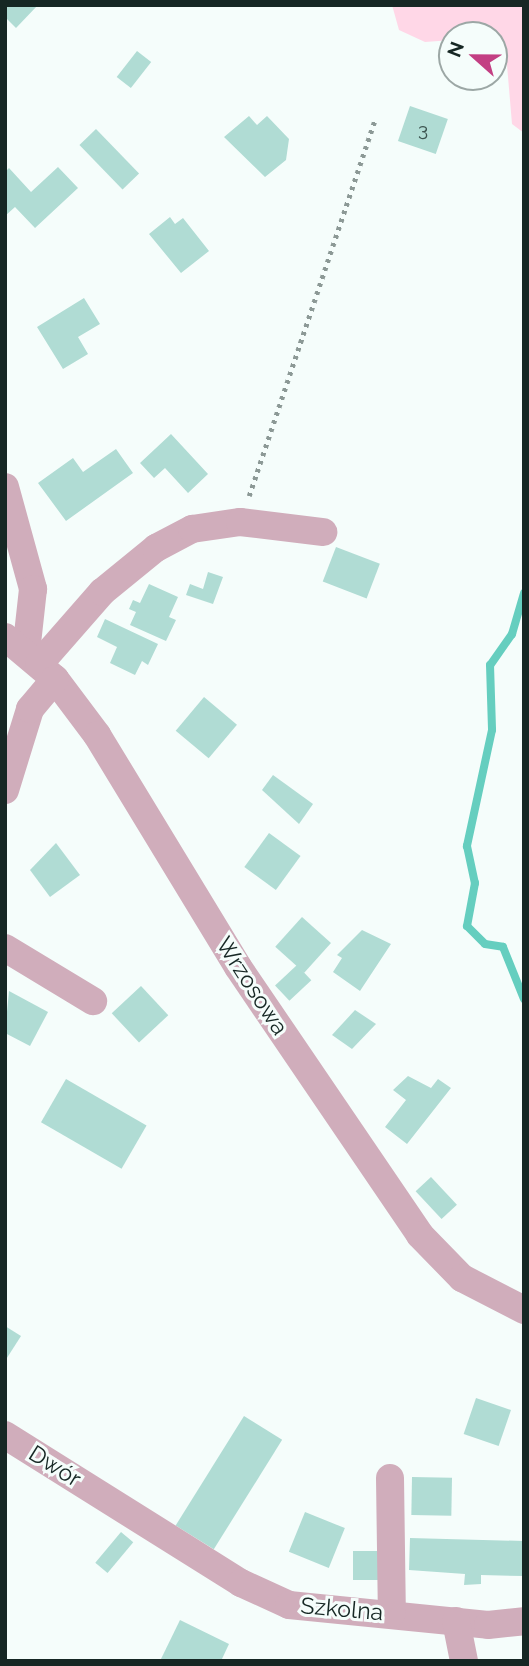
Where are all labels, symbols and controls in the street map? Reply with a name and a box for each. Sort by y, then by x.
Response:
north arrow [438,21,508,91]
text: N [442,38,468,60]
house number: 3 [418,119,428,141]
street label: Wrzosowa [210,932,294,1040]
street label: Dwór [24,1439,86,1493]
street label: Szkolna [300,1592,384,1626]

